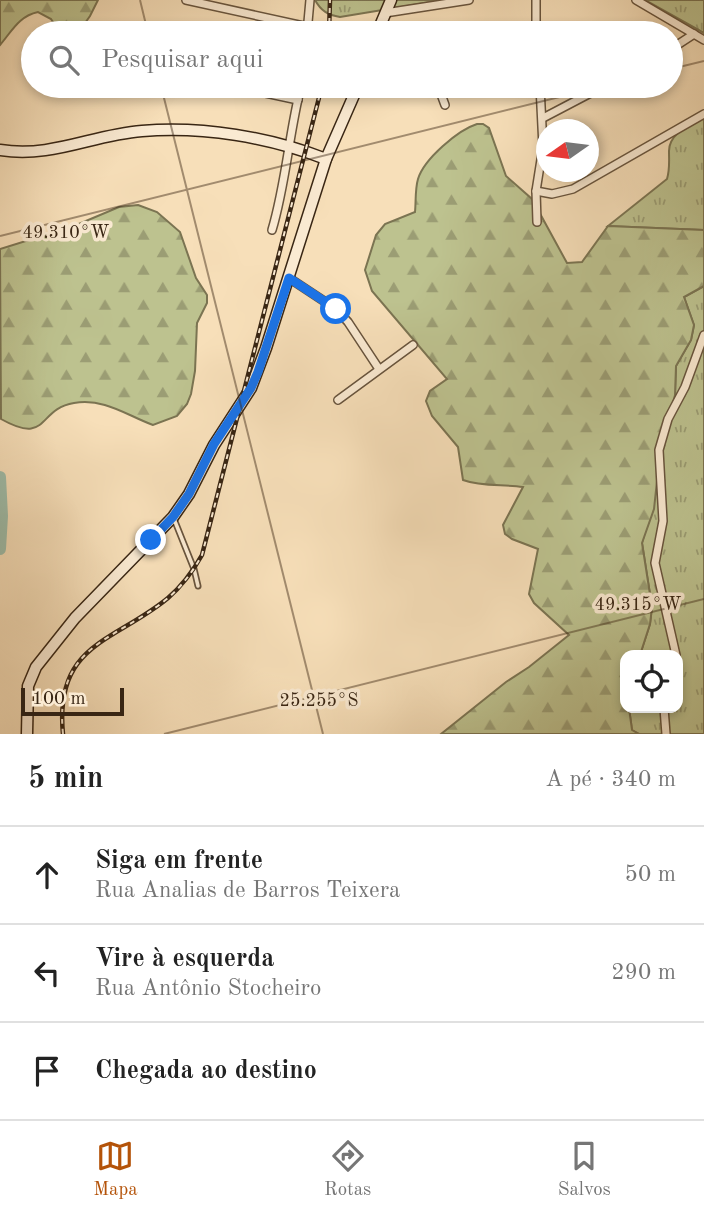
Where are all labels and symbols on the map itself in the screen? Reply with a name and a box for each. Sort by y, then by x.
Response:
north arrow [536,119,599,182]
text: 49.310°W [23,224,109,242]
route start [320,293,351,324]
route end [135,524,166,555]
text: 49.315°W [595,596,681,614]
scale bar [21,685,124,717]
text: 25.255°S [280,692,358,710]

